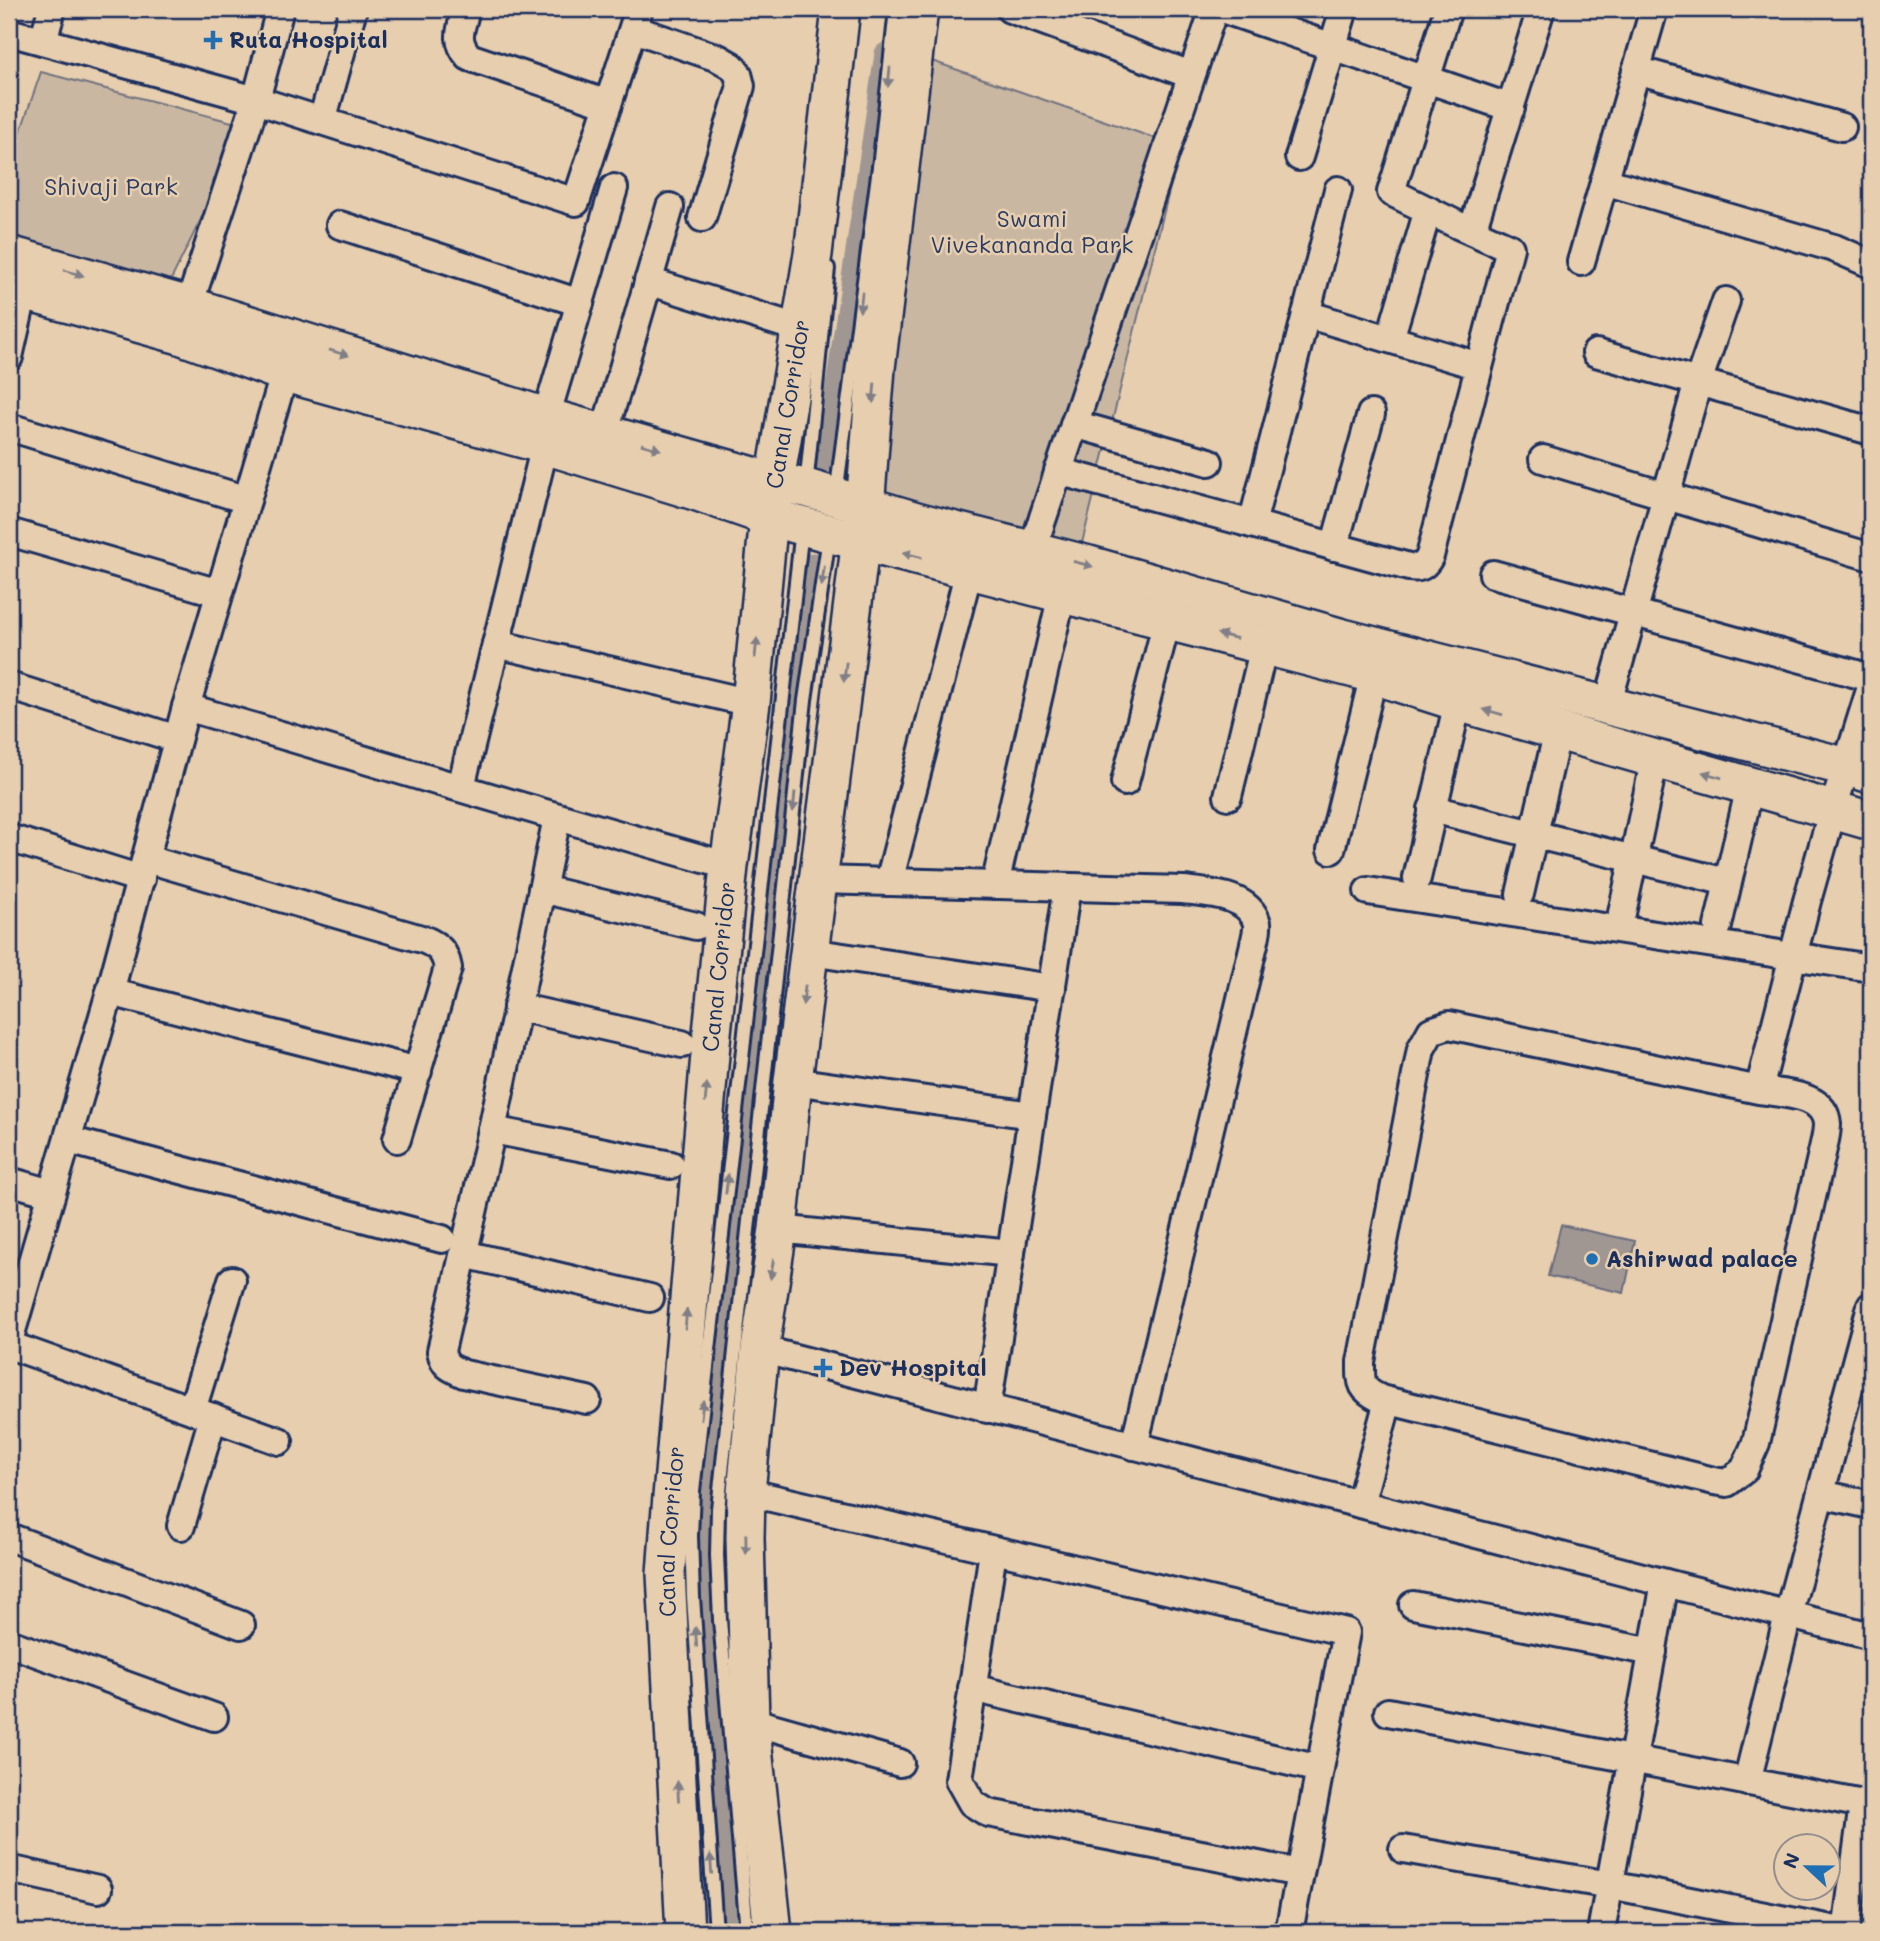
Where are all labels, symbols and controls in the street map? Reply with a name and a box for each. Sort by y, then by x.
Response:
place label: Ruta Hospital [229,24,388,54]
marker: Ruta Hospital [203,30,223,50]
one-way arrow [883,66,894,88]
park label: Shivaji Park [44,171,178,201]
park label: Swami Vivekananda Park [931,203,1134,259]
one-way arrow [64,269,85,279]
one-way arrow [855,292,866,314]
street label: Canal Corridor [758,317,816,491]
one-way arrow [329,349,350,359]
one-way arrow [868,382,879,404]
one-way arrow [640,442,662,453]
one-way arrow [901,549,923,560]
one-way arrow [1072,559,1094,570]
one-way arrow [818,565,829,587]
one-way arrow [1216,630,1238,641]
one-way arrow [751,636,762,658]
one-way arrow [839,661,850,683]
one-way arrow [1482,706,1503,716]
one-way arrow [1701,769,1722,779]
one-way arrow [788,791,799,813]
street label: Canal Corridor [694,880,741,1053]
one-way arrow [799,984,810,1006]
one-way arrow [701,1082,712,1104]
one-way arrow [722,1173,733,1195]
place label: Ashirwad palace [1606,1243,1798,1273]
marker: Ashirwad palace [1584,1251,1600,1267]
one-way arrow [766,1258,777,1280]
one-way arrow [681,1308,692,1330]
place label: Dev Hospital [839,1352,987,1382]
marker: Dev Hospital [813,1358,833,1378]
one-way arrow [696,1399,707,1421]
street label: Canal Corridor [650,1445,690,1618]
one-way arrow [740,1533,751,1555]
one-way arrow [690,1626,701,1648]
one-way arrow [672,1779,683,1801]
north arrow [1772,1832,1842,1902]
text: N [1776,1849,1805,1872]
one-way arrow [705,1853,716,1875]

